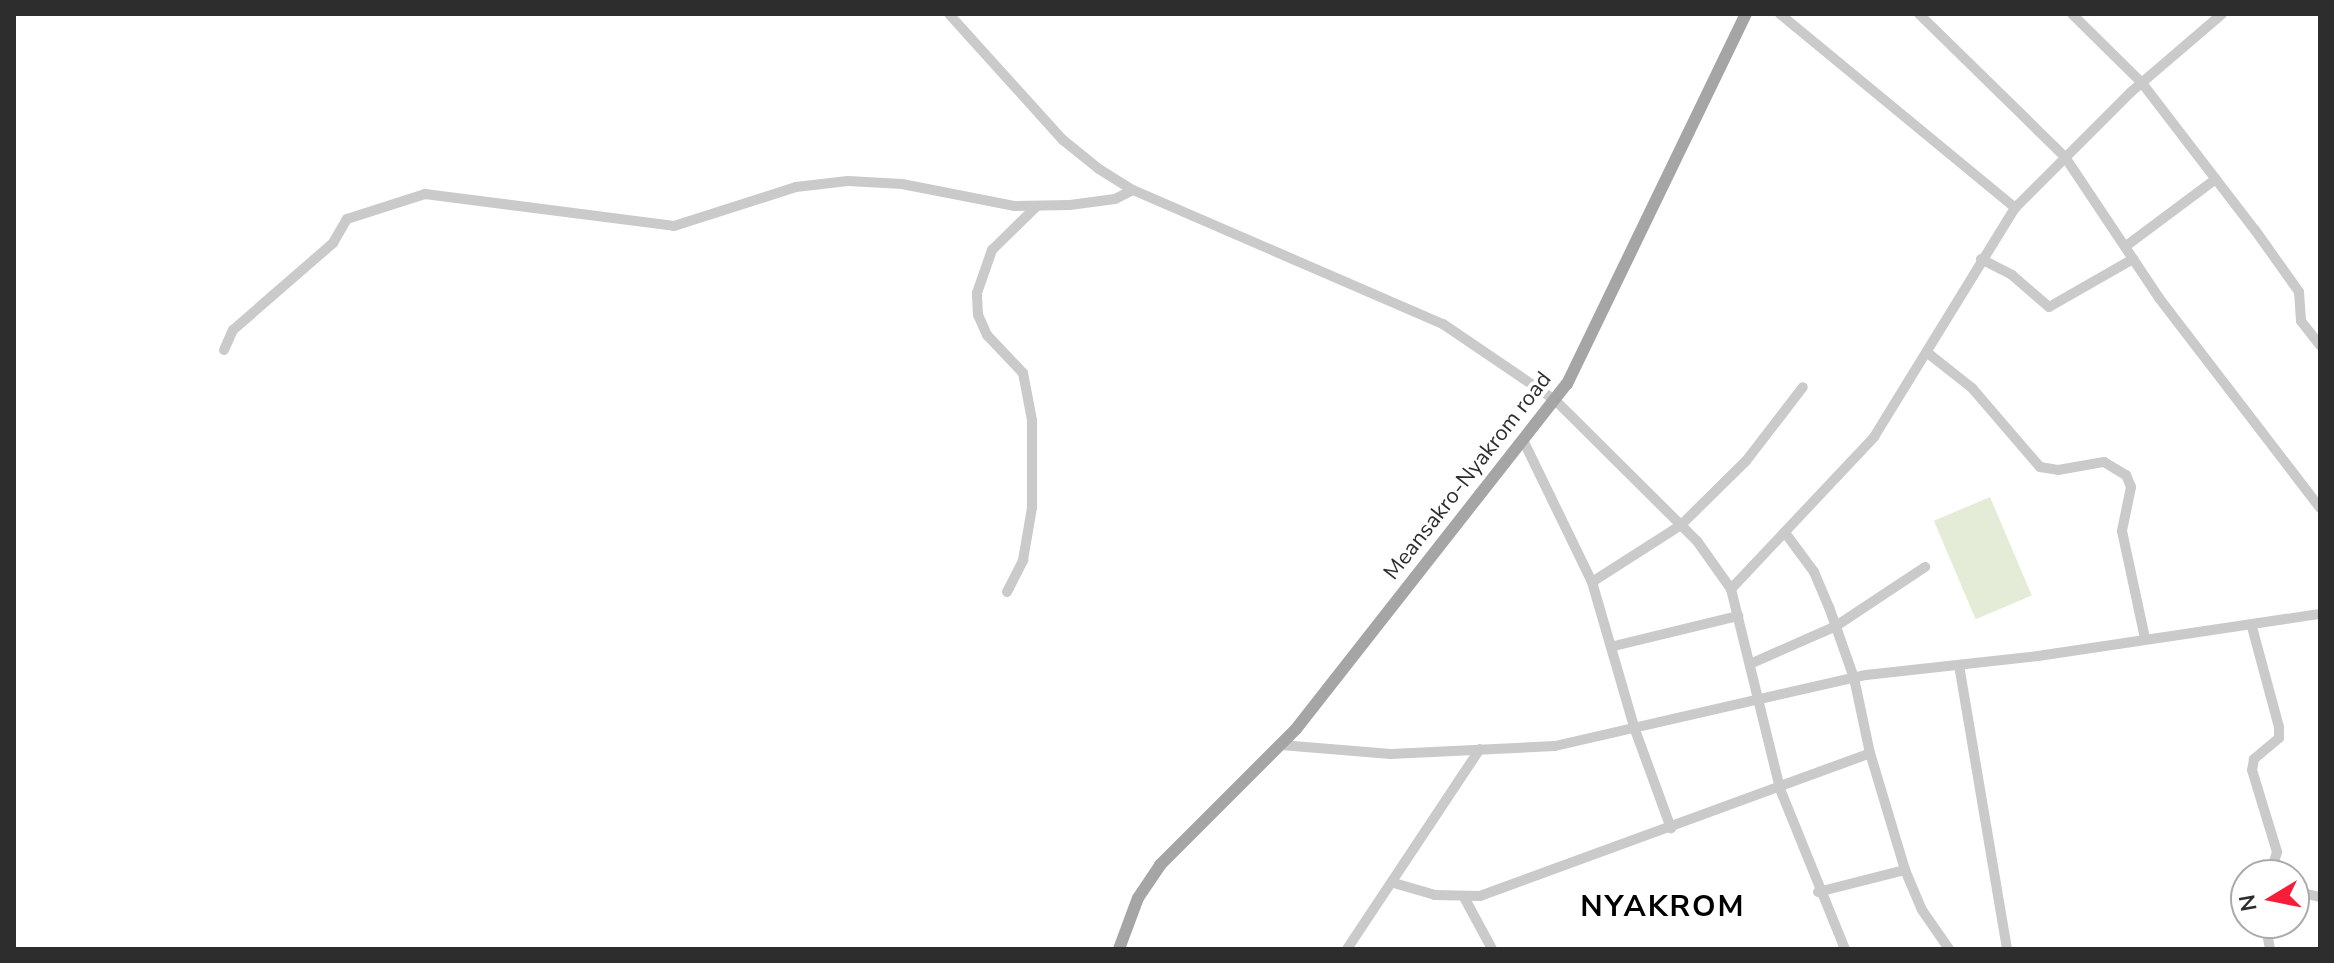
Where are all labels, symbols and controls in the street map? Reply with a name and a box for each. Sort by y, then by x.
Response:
street label: Meansakro-Nyakrom road [1379,367,1557,585]
north arrow [2230,859,2310,939]
district label: NYAKROM [1580,889,1746,925]
text: N [2232,892,2265,914]

